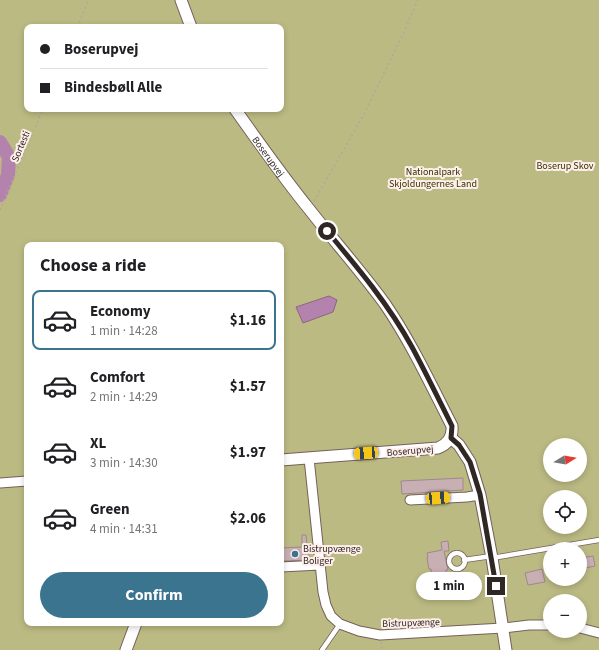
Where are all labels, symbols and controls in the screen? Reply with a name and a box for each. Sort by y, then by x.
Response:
text: Boserupvej [64,39,138,60]
text: Bindesbøll Alle [64,77,162,98]
street label: Sortesti [8,129,34,164]
street label: Boserupvej [248,134,287,180]
park label: Boserup Skov [536,159,594,173]
park label: Nationalpark Skjoldungernes Land [389,165,477,191]
route start [318,222,336,240]
text: Choose a ride [40,253,146,278]
text: Economy [90,301,151,322]
icon: car [42,302,78,338]
text: $1.16 [230,310,266,331]
text: 1 min · 14:28 [90,322,158,340]
text: Comfort [90,367,145,388]
icon: car [42,368,78,404]
text: $1.57 [230,376,266,397]
text: 2 min · 14:29 [90,388,158,406]
text: XL [90,433,106,454]
icon: car [42,434,78,470]
north arrow [543,438,587,482]
map controls [543,438,587,638]
text: $1.97 [230,442,266,463]
street label: Boserupvej [386,442,434,460]
car [354,446,378,460]
text: 3 min · 14:30 [90,454,158,472]
button: locate [543,490,587,534]
car [426,491,450,505]
text: Green [90,499,130,520]
icon: car [42,500,78,536]
text: $2.06 [230,508,266,529]
text: 4 min · 14:31 [90,520,158,538]
place label: Bistrupvænge Boliger [303,542,361,568]
button: + [543,542,587,586]
marker: Bistrupvænge Boliger [290,549,300,559]
button: Confirm [40,572,268,618]
callout: 1 min [416,572,482,600]
text: 1 min [433,577,465,595]
route end [487,577,505,595]
button: − [543,594,587,638]
street label: Bistrupvænge [382,615,440,631]

